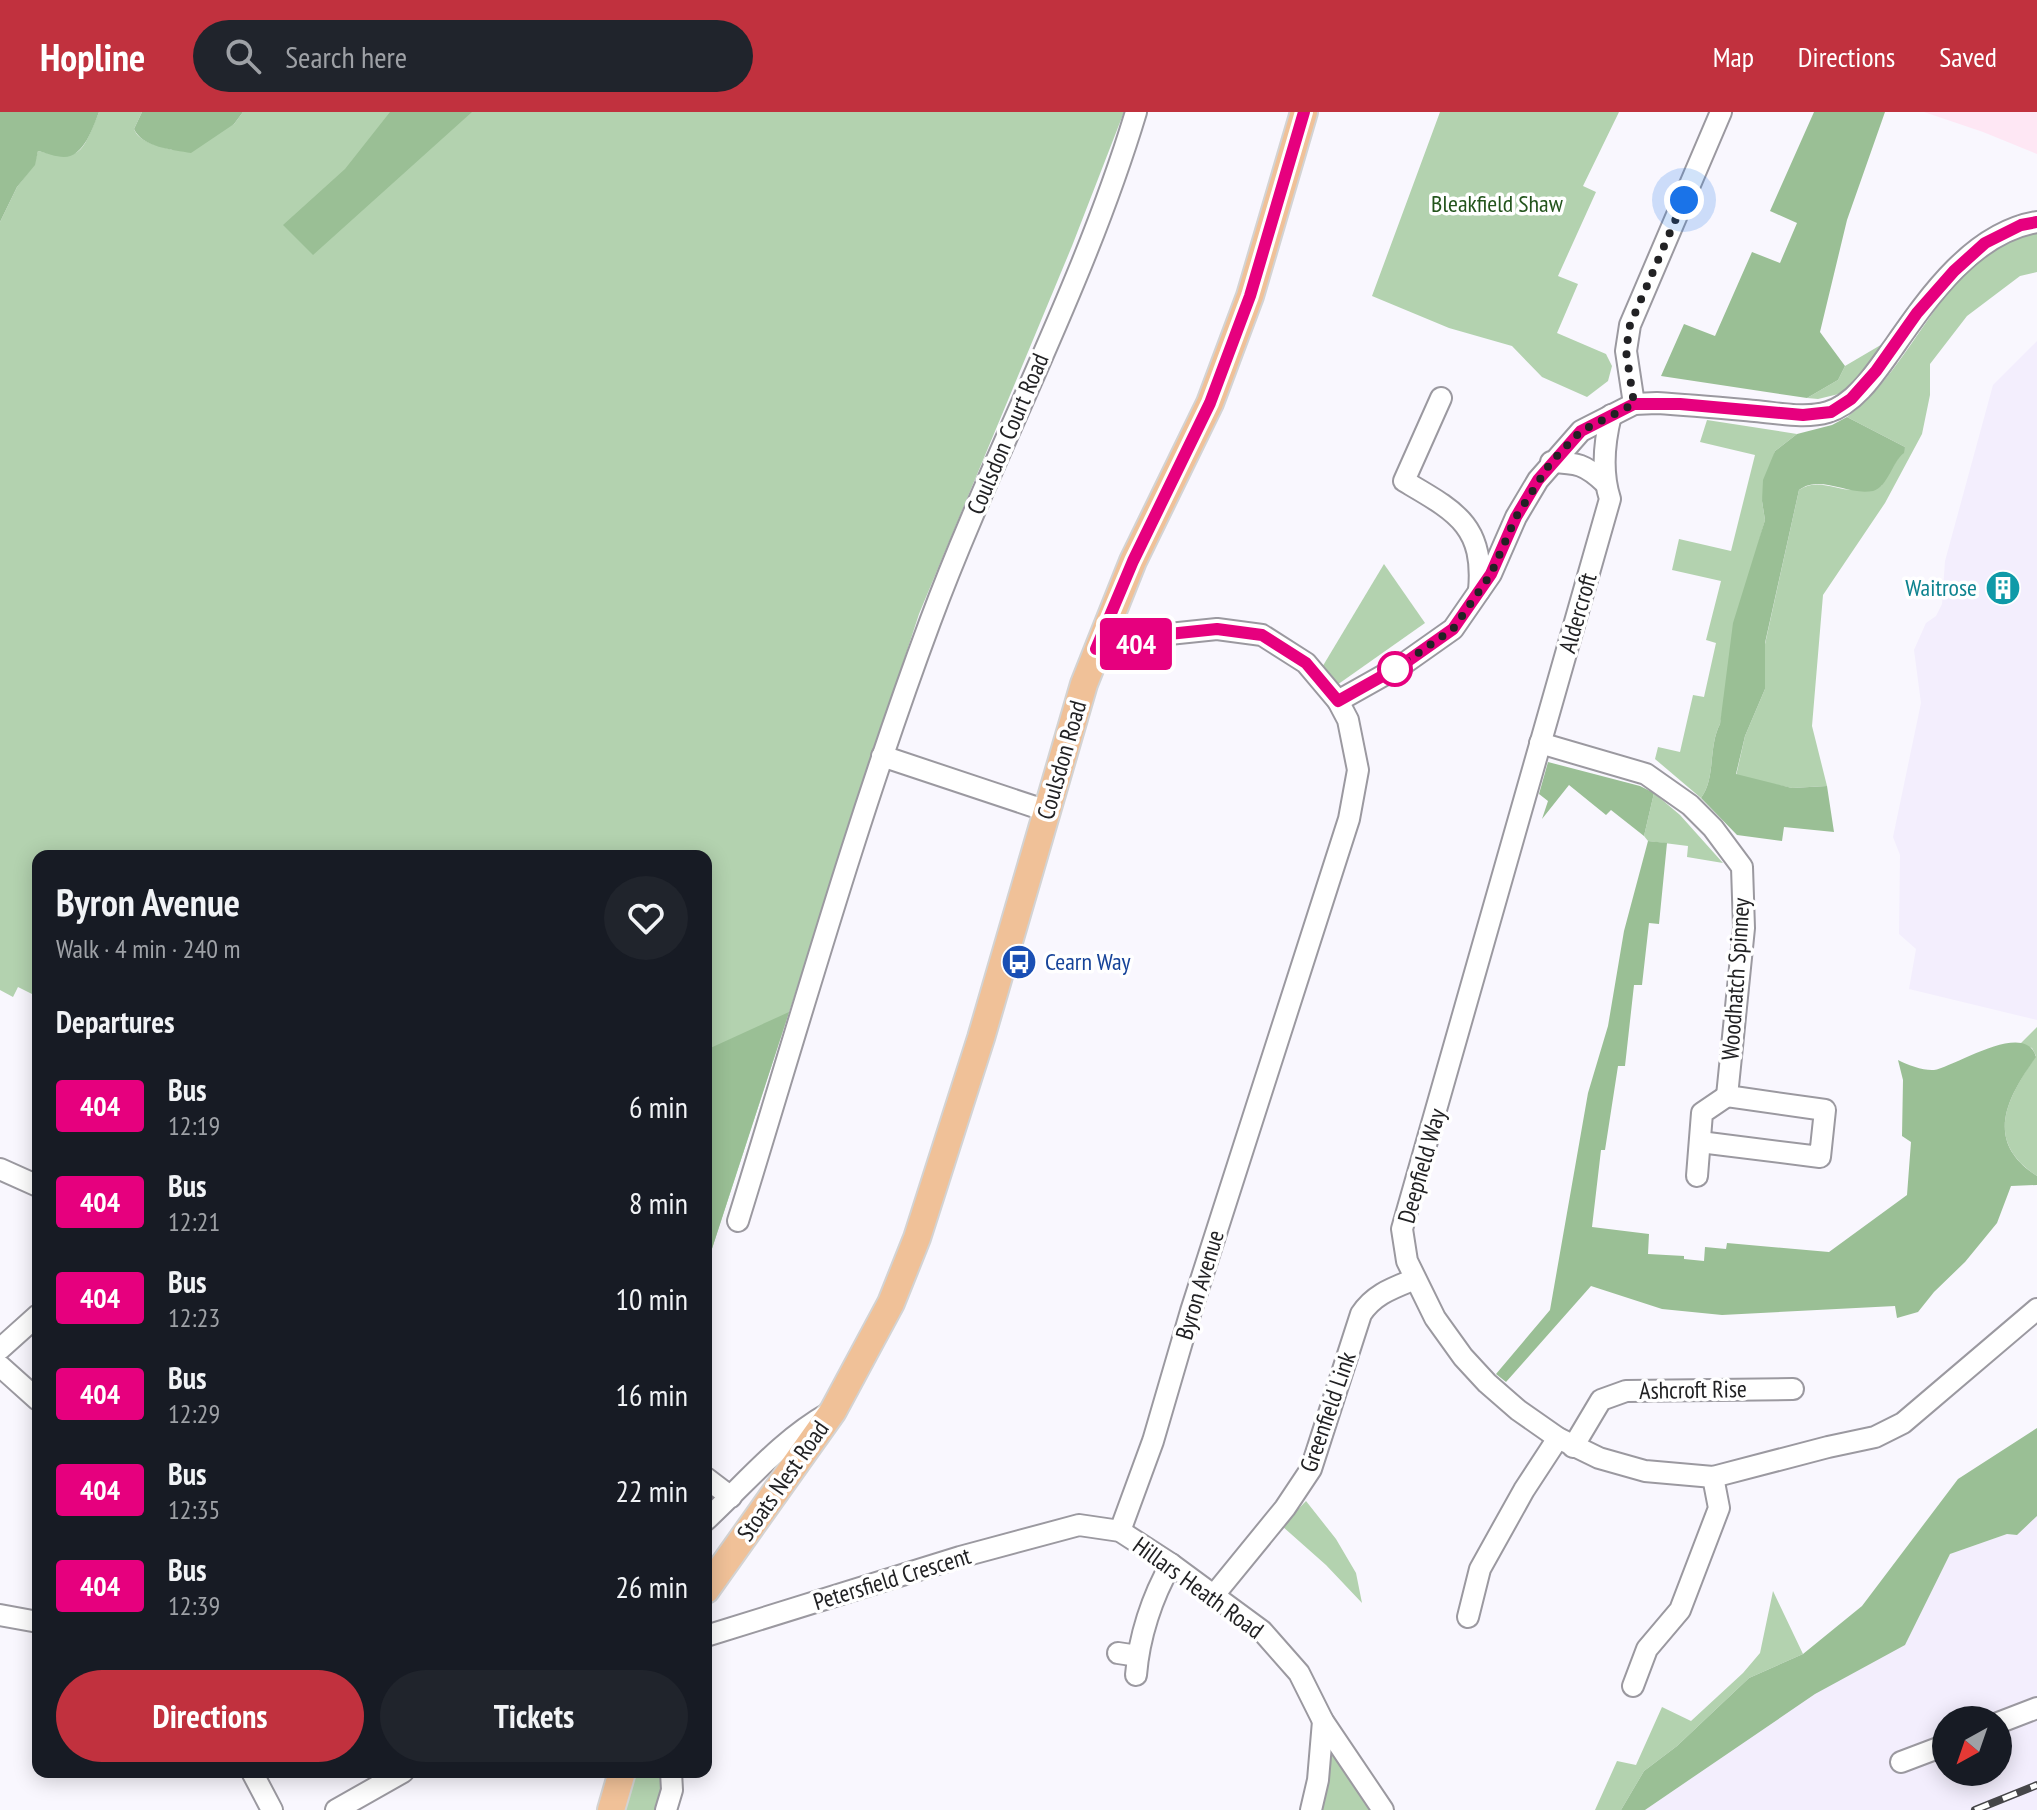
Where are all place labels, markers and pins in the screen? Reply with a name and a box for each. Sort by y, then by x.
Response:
building icon: Waitrose [1984,569,2022,607]
place label: Waitrose [1905,572,1977,603]
unlabelled marker [1378,652,1412,686]
bus stop icon: Cearn Way [1000,943,1038,981]
place label: Cearn Way [1045,946,1131,977]

